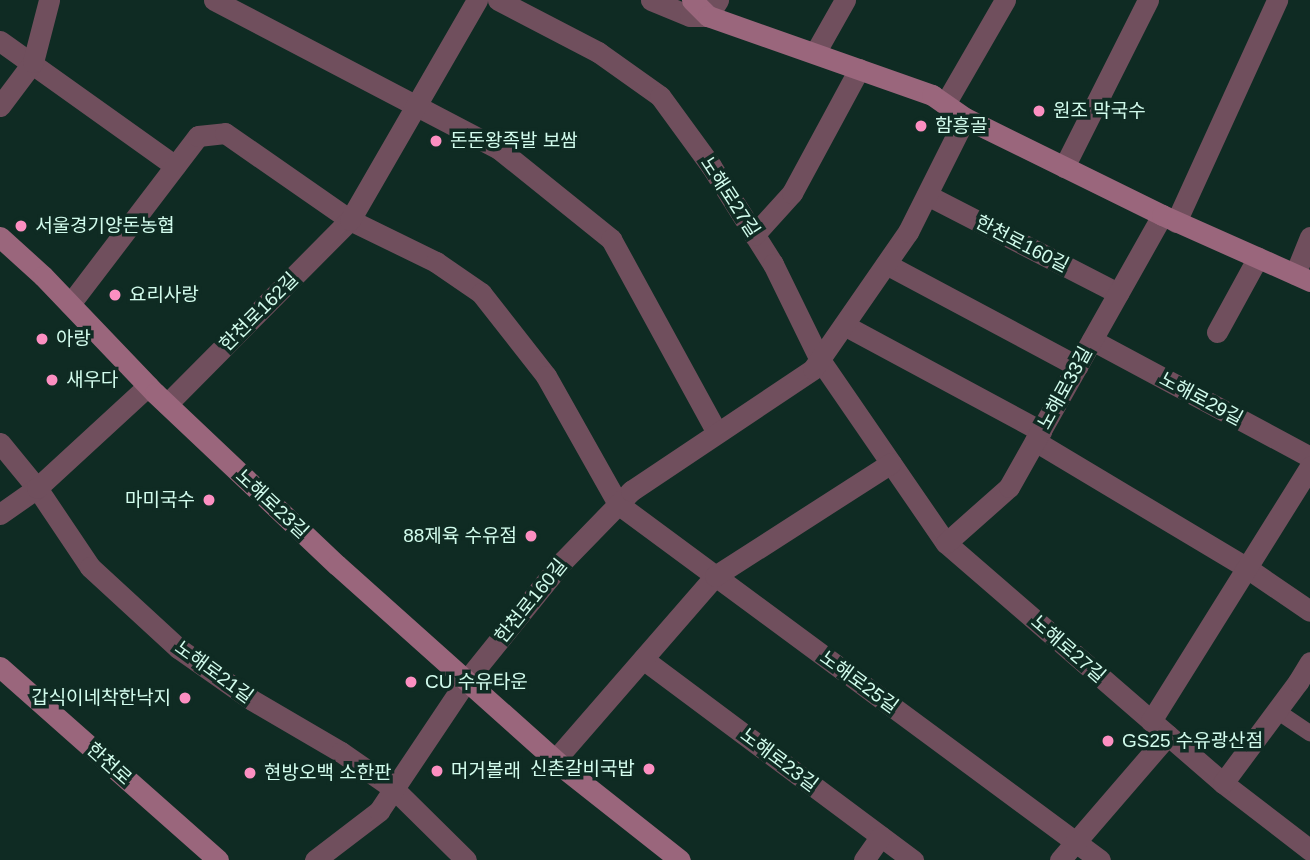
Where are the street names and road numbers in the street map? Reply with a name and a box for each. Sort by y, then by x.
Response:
street label: 노해로27길 [696,153,764,241]
street label: 한천로160길 [972,211,1072,277]
street label: 한천로162길 [215,268,303,356]
street label: 노해로33길 [1033,343,1097,433]
street label: 노해로29길 [1155,368,1247,430]
street label: 노해로23길 [231,465,313,543]
street label: 한천로160길 [490,554,572,648]
street label: 노해로27길 [1026,611,1110,687]
street label: 노해로21길 [170,636,258,708]
street label: 노해로25길 [815,646,903,718]
street label: 노해로23길 [736,723,822,797]
street label: 한천로 [82,738,136,790]

